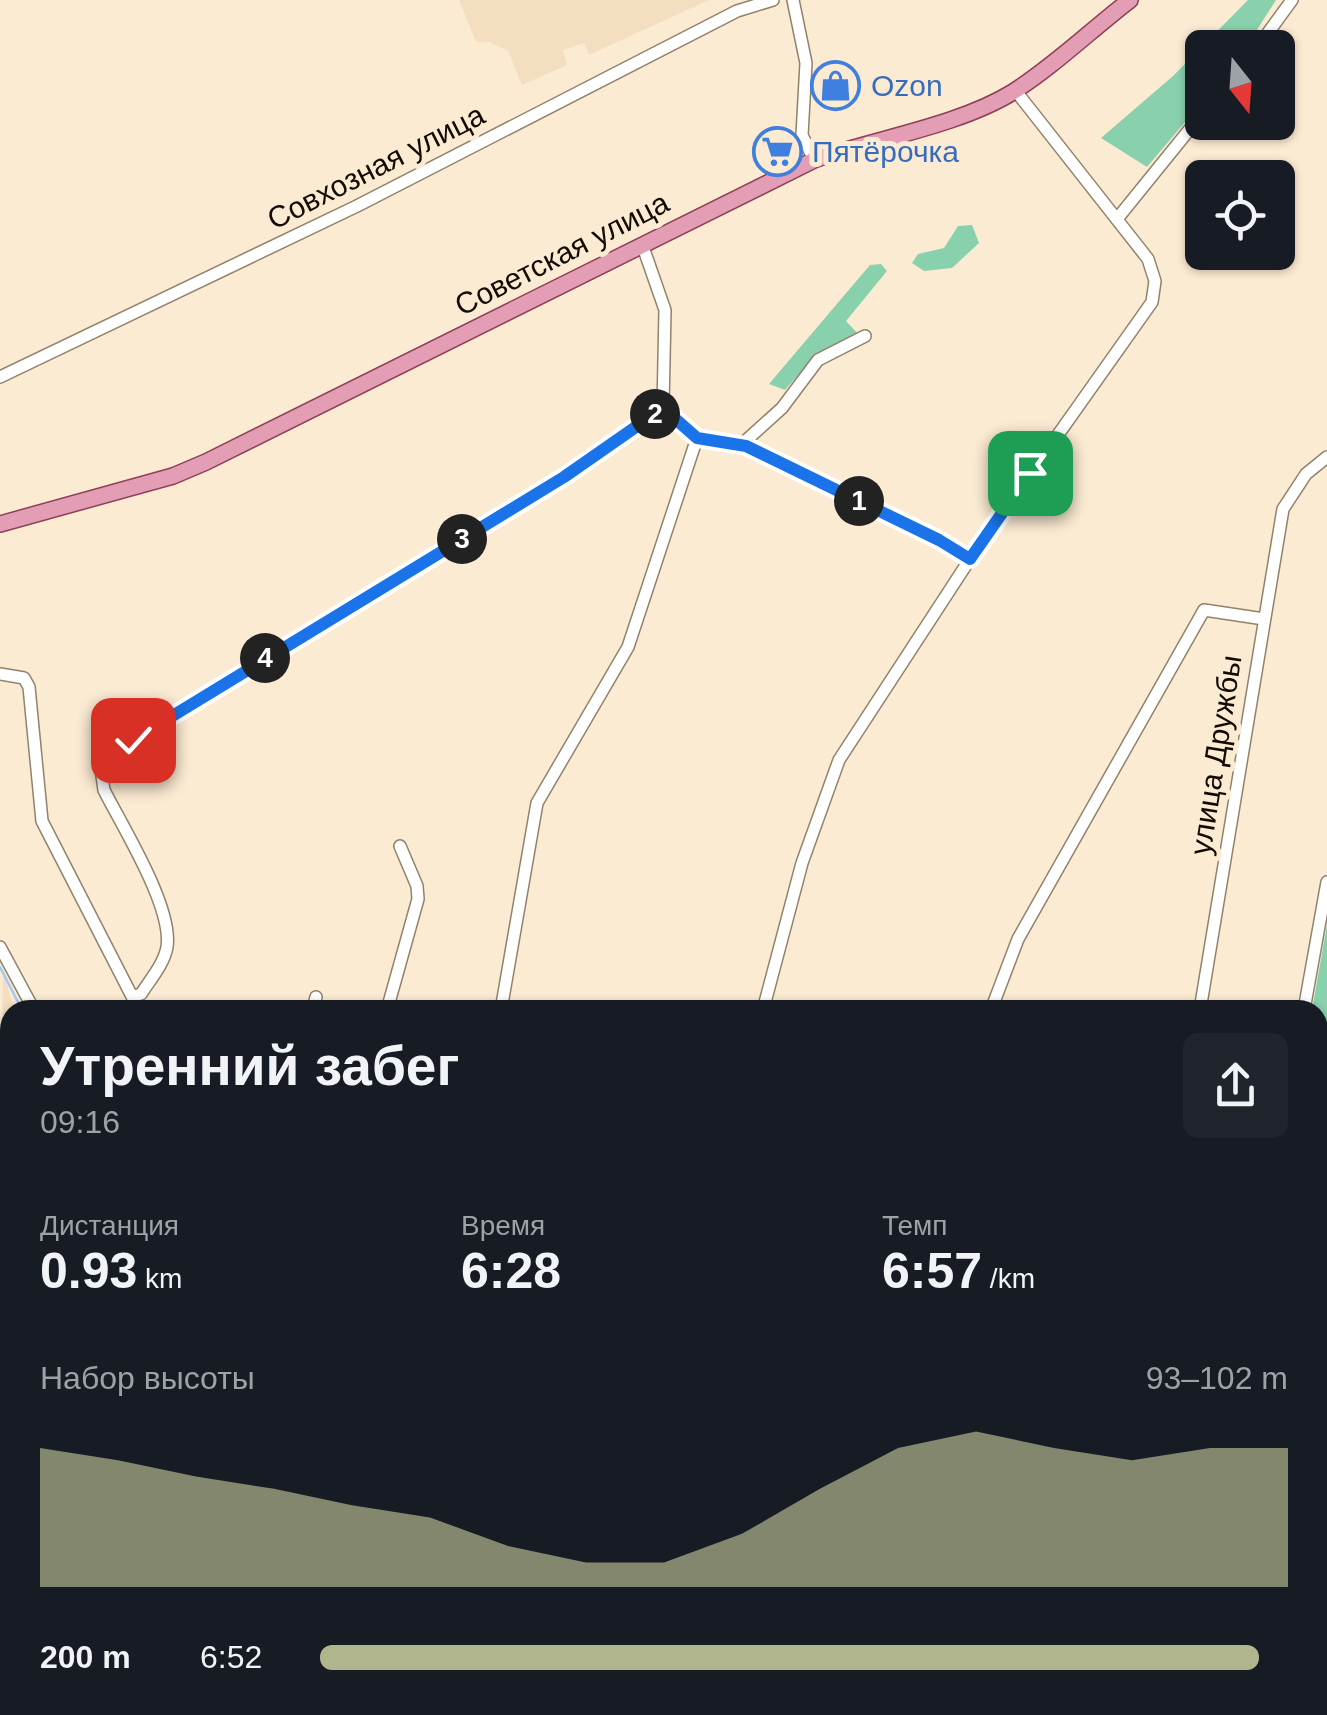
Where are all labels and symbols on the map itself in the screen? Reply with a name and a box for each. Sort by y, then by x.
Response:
north arrow [1185,30,1295,140]
shop icon: Ozon [810,60,862,112]
place label: Ozon [871,69,943,102]
street label: Совхозная улица [262,97,490,236]
supermarket icon: Пятёрочка [751,126,803,178]
place label: Пятёрочка [812,135,959,168]
street label: Советская улица [449,185,674,322]
pin: 2 [630,389,680,439]
pin [988,431,1073,516]
pin: 1 [834,476,884,526]
pin: 3 [437,514,487,564]
pin: 4 [240,633,290,683]
street label: улица Дружбы [1183,653,1248,857]
pin [91,698,176,783]

